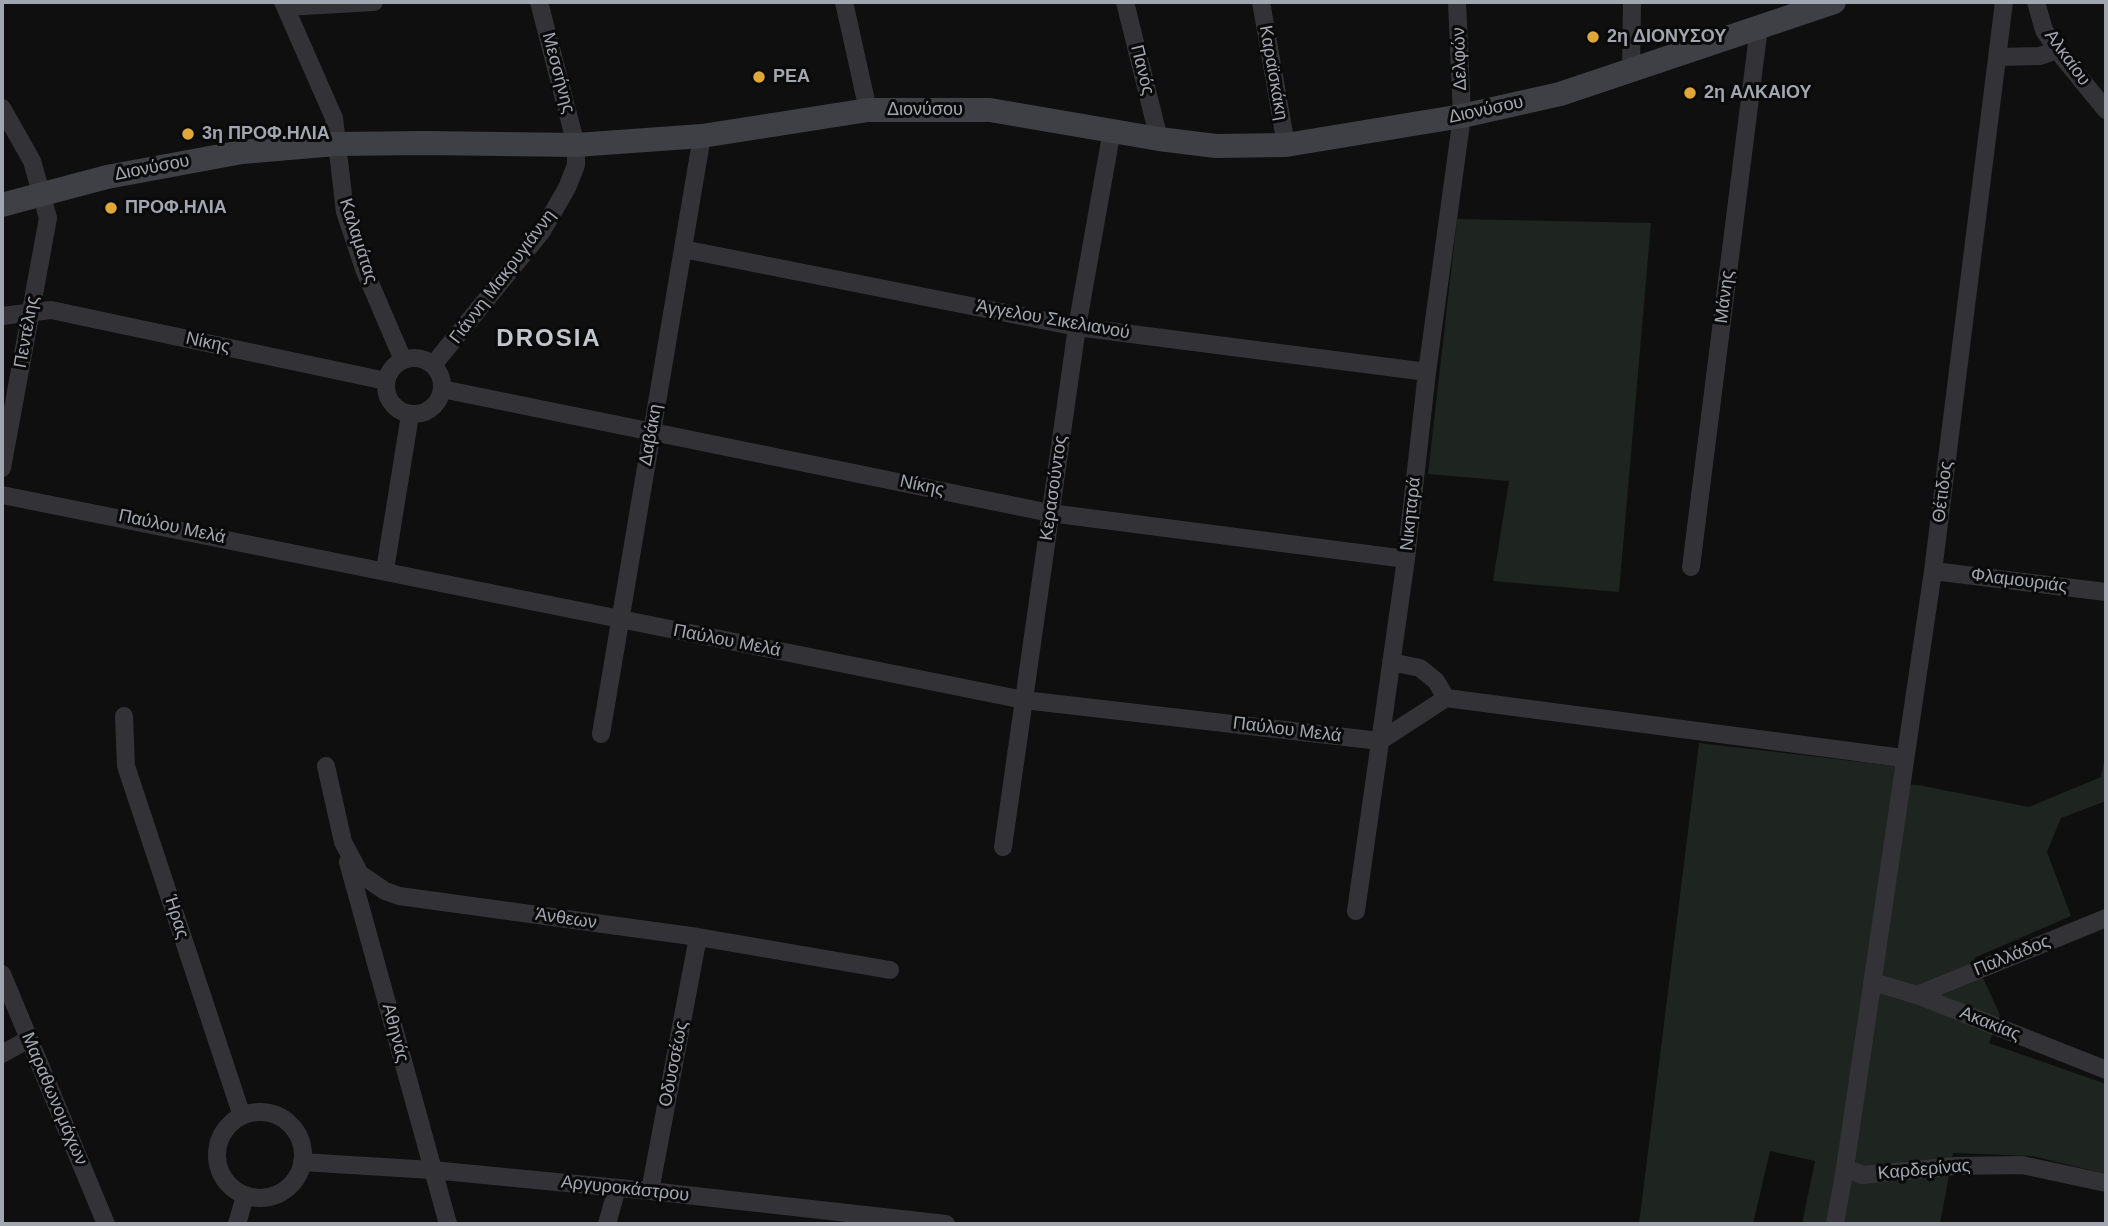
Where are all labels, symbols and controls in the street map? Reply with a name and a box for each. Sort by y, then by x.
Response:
street label: Καραϊσκάκη [1254,24,1292,122]
place label: 2η ΔΙΟΝΥΣΟΥ [1607,26,1726,48]
street label: Αλκαίου [2039,26,2095,90]
street label: Δελφών [1448,27,1472,91]
marker: 2η ΔΙΟΝΥΣΟΥ [1585,29,1601,45]
street label: Μεσσήνης [537,30,579,116]
street label: Πανός [1125,43,1159,97]
place label: ΡΕΑ [773,66,810,88]
marker: ΡΕΑ [751,69,767,85]
place label: 2η ΑΛΚΑΙΟΥ [1704,82,1812,104]
marker: 2η ΑΛΚΑΙΟΥ [1682,85,1698,101]
street label: Διονύσου [1447,92,1525,128]
street label: Διονύσου [887,99,963,121]
place label: 3η ΠΡΟΦ.ΗΛΙΑ [202,123,330,145]
marker: 3η ΠΡΟΦ.ΗΛΙΑ [180,126,196,142]
street label: Διονύσου [113,150,191,186]
street label: Καλαμάτας [334,196,382,286]
place label: ΠΡΟΦ.ΗΛΙΑ [125,197,227,219]
marker: ΠΡΟΦ.ΗΛΙΑ [103,200,119,216]
street label: Γιάννη Μακρυγιάννη [445,206,561,348]
street label: Μάνης [1711,269,1739,325]
street label: Πεντέλης [10,294,44,370]
street label: Άγγελου Σικελιανού [974,296,1132,344]
district label: DROSIA [497,325,601,353]
street label: Νίκης [184,328,232,358]
street label: Δαβάκη [635,402,667,468]
street label: Κερασούντος [1036,434,1072,542]
street label: Θέτιδος [1929,460,1957,524]
street label: Νίκης [898,471,946,501]
street label: Νικηταρά [1396,476,1426,552]
street label: Παύλου Μελά [116,505,228,549]
street label: Φλαμουριάς [1970,564,2068,598]
street label: Παύλου Μελά [671,620,783,662]
street label: Παύλου Μελά [1232,713,1342,747]
street label: Ήρας [159,893,193,941]
street label: Άνθεων [534,904,598,934]
street label: Παλλάδος [1971,931,2053,981]
street label: Αθηνάς [377,1001,413,1065]
street label: Ακακίας [1957,1002,2023,1046]
street label: Οδυσσέως [655,1019,693,1109]
street label: Μαραθωνομάχων [16,1029,92,1169]
street label: Καρδερίνας [1877,1155,1971,1185]
street label: Αργυροκάστρου [560,1172,690,1206]

